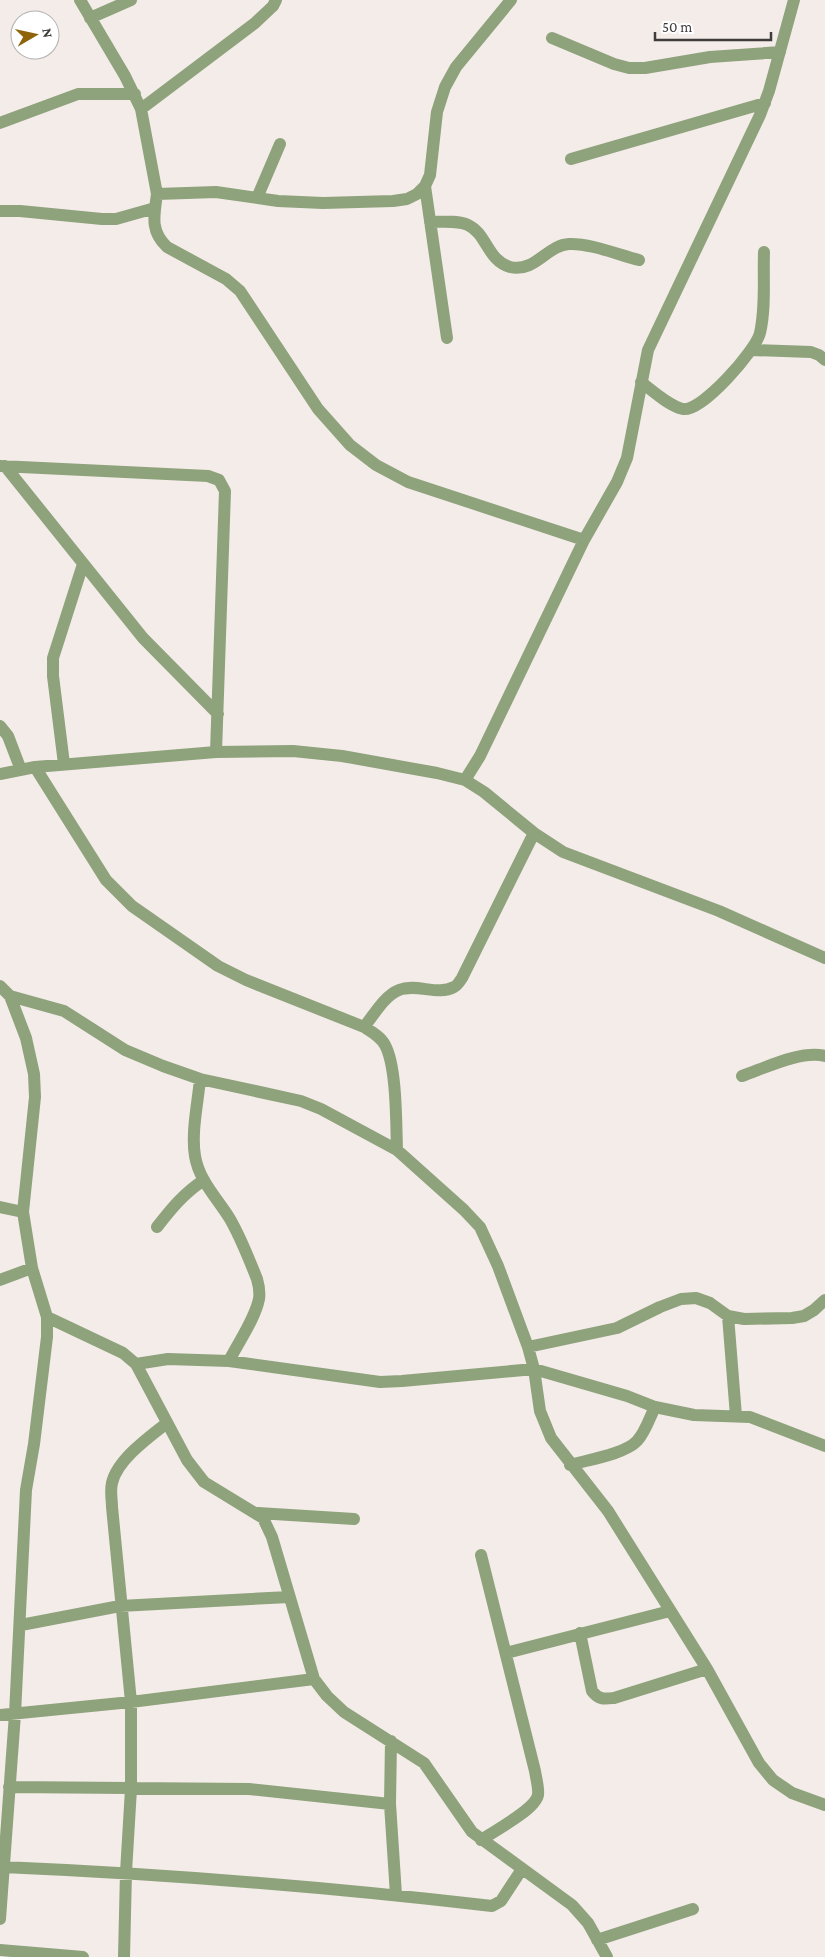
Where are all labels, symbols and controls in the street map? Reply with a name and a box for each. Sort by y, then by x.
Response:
north arrow [10,10,60,60]
scale bar [655,10,771,42]
text: 50 m [662,19,692,35]
text: N [39,27,57,39]

